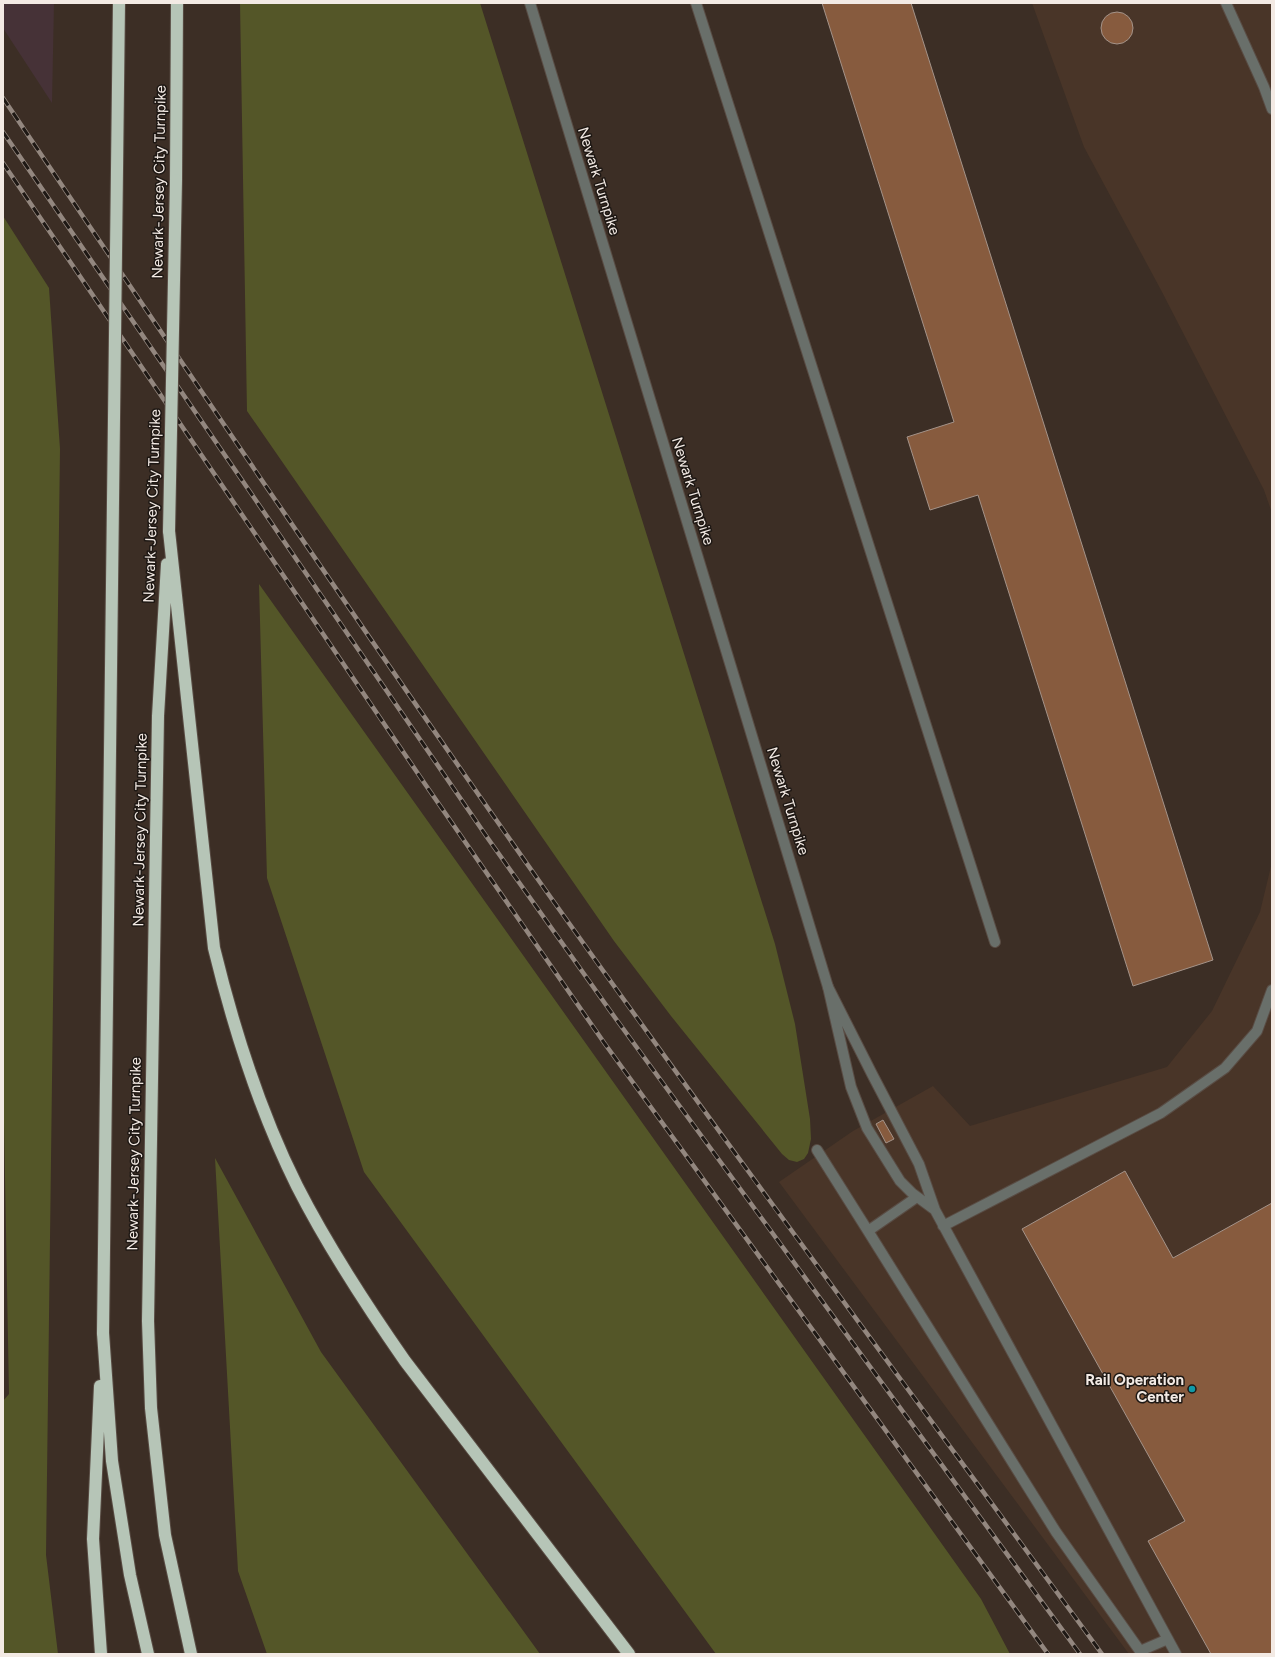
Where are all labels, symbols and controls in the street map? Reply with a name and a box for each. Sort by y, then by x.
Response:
street label: Newark-Jersey City Turnpike [148,85,170,279]
street label: Newark Turnpike [574,125,624,237]
street label: Newark-Jersey City Turnpike [140,409,164,603]
street label: Newark Turnpike [668,435,718,547]
street label: Newark-Jersey City Turnpike [129,733,151,927]
street label: Newark Turnpike [763,745,813,857]
street label: Newark-Jersey City Turnpike [123,1057,145,1251]
place label: Rail Operation Center [1085,1371,1184,1406]
marker: Rail Operation Center [1187,1384,1197,1394]

